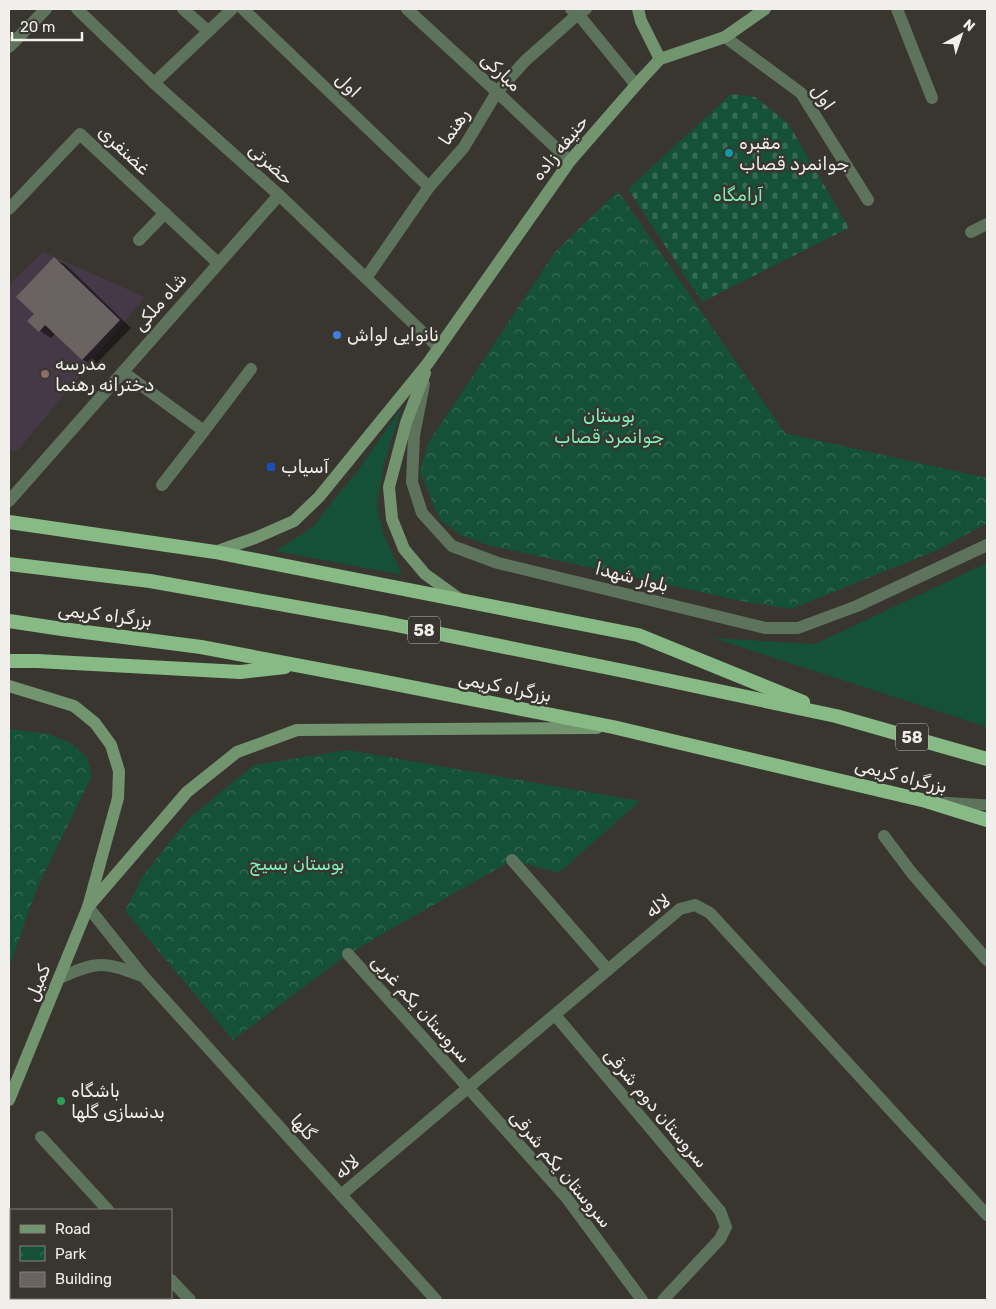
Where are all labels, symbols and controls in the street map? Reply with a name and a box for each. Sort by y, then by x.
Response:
scale bar [12,10,82,42]
north arrow [936,10,986,60]
text: N [960,16,978,35]
text: 20 m [20,18,55,36]
street label: مبارکی [476,48,526,96]
street label: اول [331,68,365,102]
street label: اول [806,80,840,114]
street label: رهنما [434,104,474,150]
street label: حنیفه زاده [527,111,593,185]
street label: غضنفری [93,121,155,180]
place label: مقبره جوانمرد قصاب [739,132,849,175]
street label: حضرتی [244,138,298,190]
marker: مقبره جوانمرد قصاب [723,147,735,159]
park label: آرامگاه [713,184,764,206]
street label: شاه ملکی [129,268,191,336]
place label: نانوایی لواش [347,324,439,346]
marker: نانوایی لواش [331,329,343,341]
place label: مدرسه دخترانه رهنما [55,353,154,396]
marker: مدرسه دخترانه رهنما [39,368,51,380]
park label: بوستان جوانمرد قصاب [554,405,664,448]
place label: آسیاب [281,456,330,478]
marker: آسیاب [265,461,277,473]
street label: بلوار شهدا [593,557,671,597]
street label: بزرگراه کریمی [57,598,153,632]
road number: 58 [408,616,440,644]
street label: بزرگراه کریمی [456,667,554,707]
road number: 58 [896,724,928,750]
street label: بزرگراه کریمی [852,754,950,798]
park label: بوستان بسیج [249,853,345,876]
street label: لاله [641,889,675,923]
street label: سروستان یکم غربی [366,950,475,1068]
street label: کمیل [21,961,55,1005]
street label: سروستان دوم شرقی [599,1044,713,1172]
place label: باشگاه بدنسازی گلها [71,1080,165,1123]
marker: باشگاه بدنسازی گلها [55,1095,67,1107]
street label: سروستان یکم شرقی [505,1106,617,1233]
street label: گلها [286,1109,320,1145]
street label: لاله [330,1150,364,1184]
legend [10,1209,172,1299]
text: Road [55,1220,91,1238]
text: Park [55,1245,86,1263]
text: Building [55,1270,112,1288]

